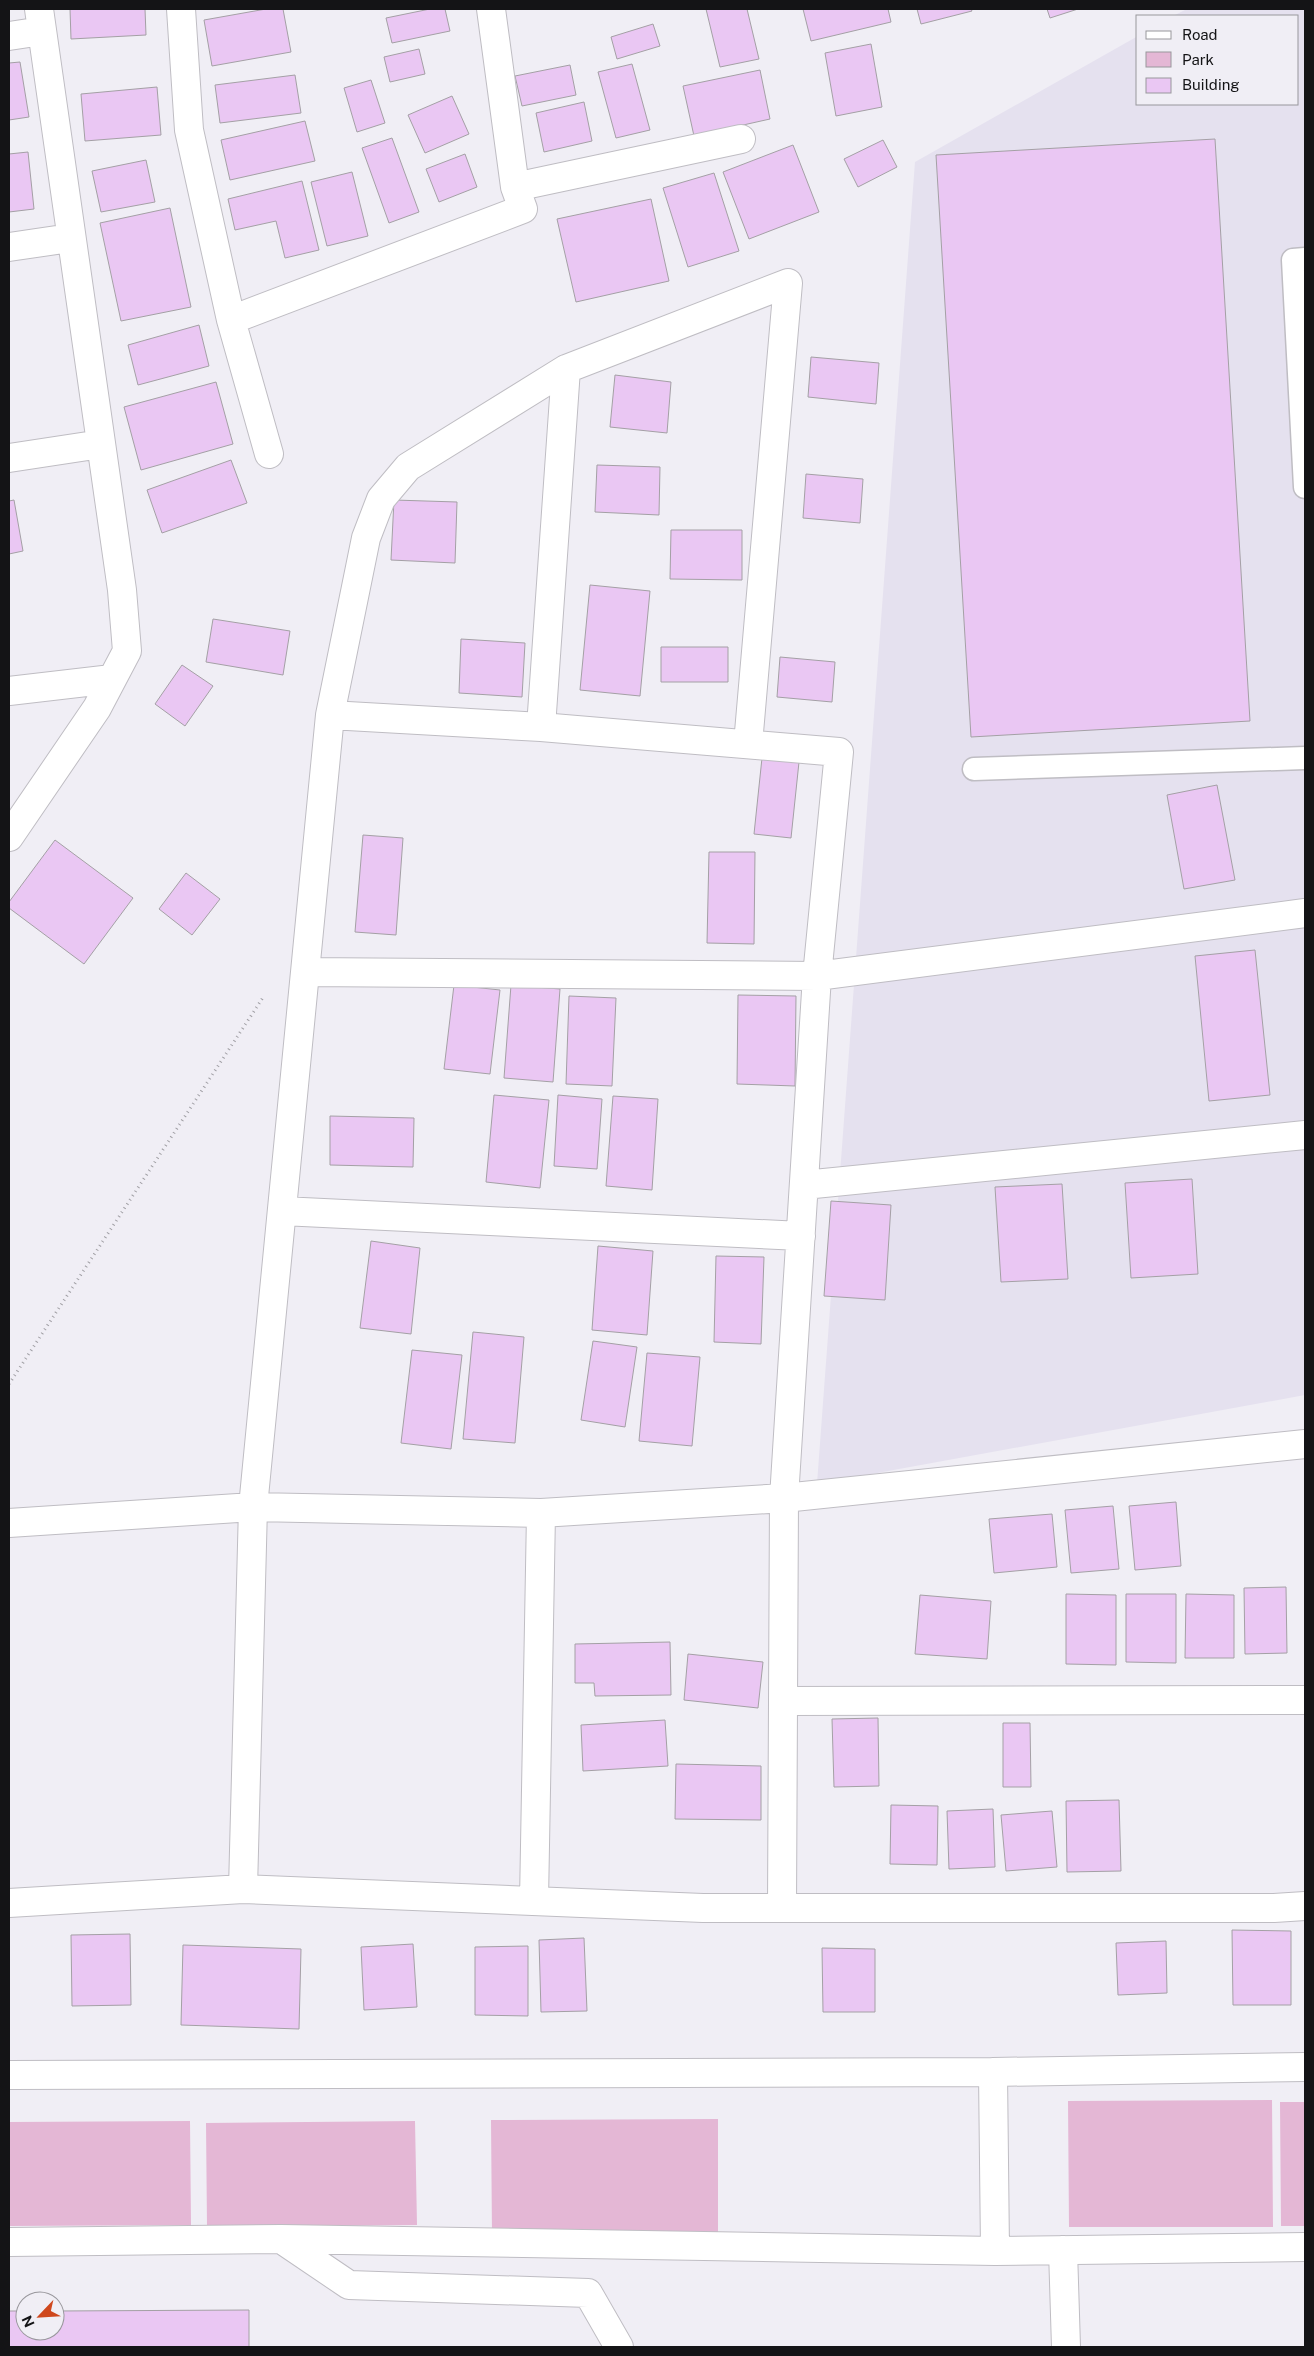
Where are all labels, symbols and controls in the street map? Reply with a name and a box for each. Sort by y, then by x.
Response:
legend [1136,15,1299,105]
text: Road [1182,26,1218,43]
text: Park [1182,51,1214,68]
text: Building [1182,76,1240,93]
north arrow [15,2291,65,2341]
text: N [19,2313,38,2330]

